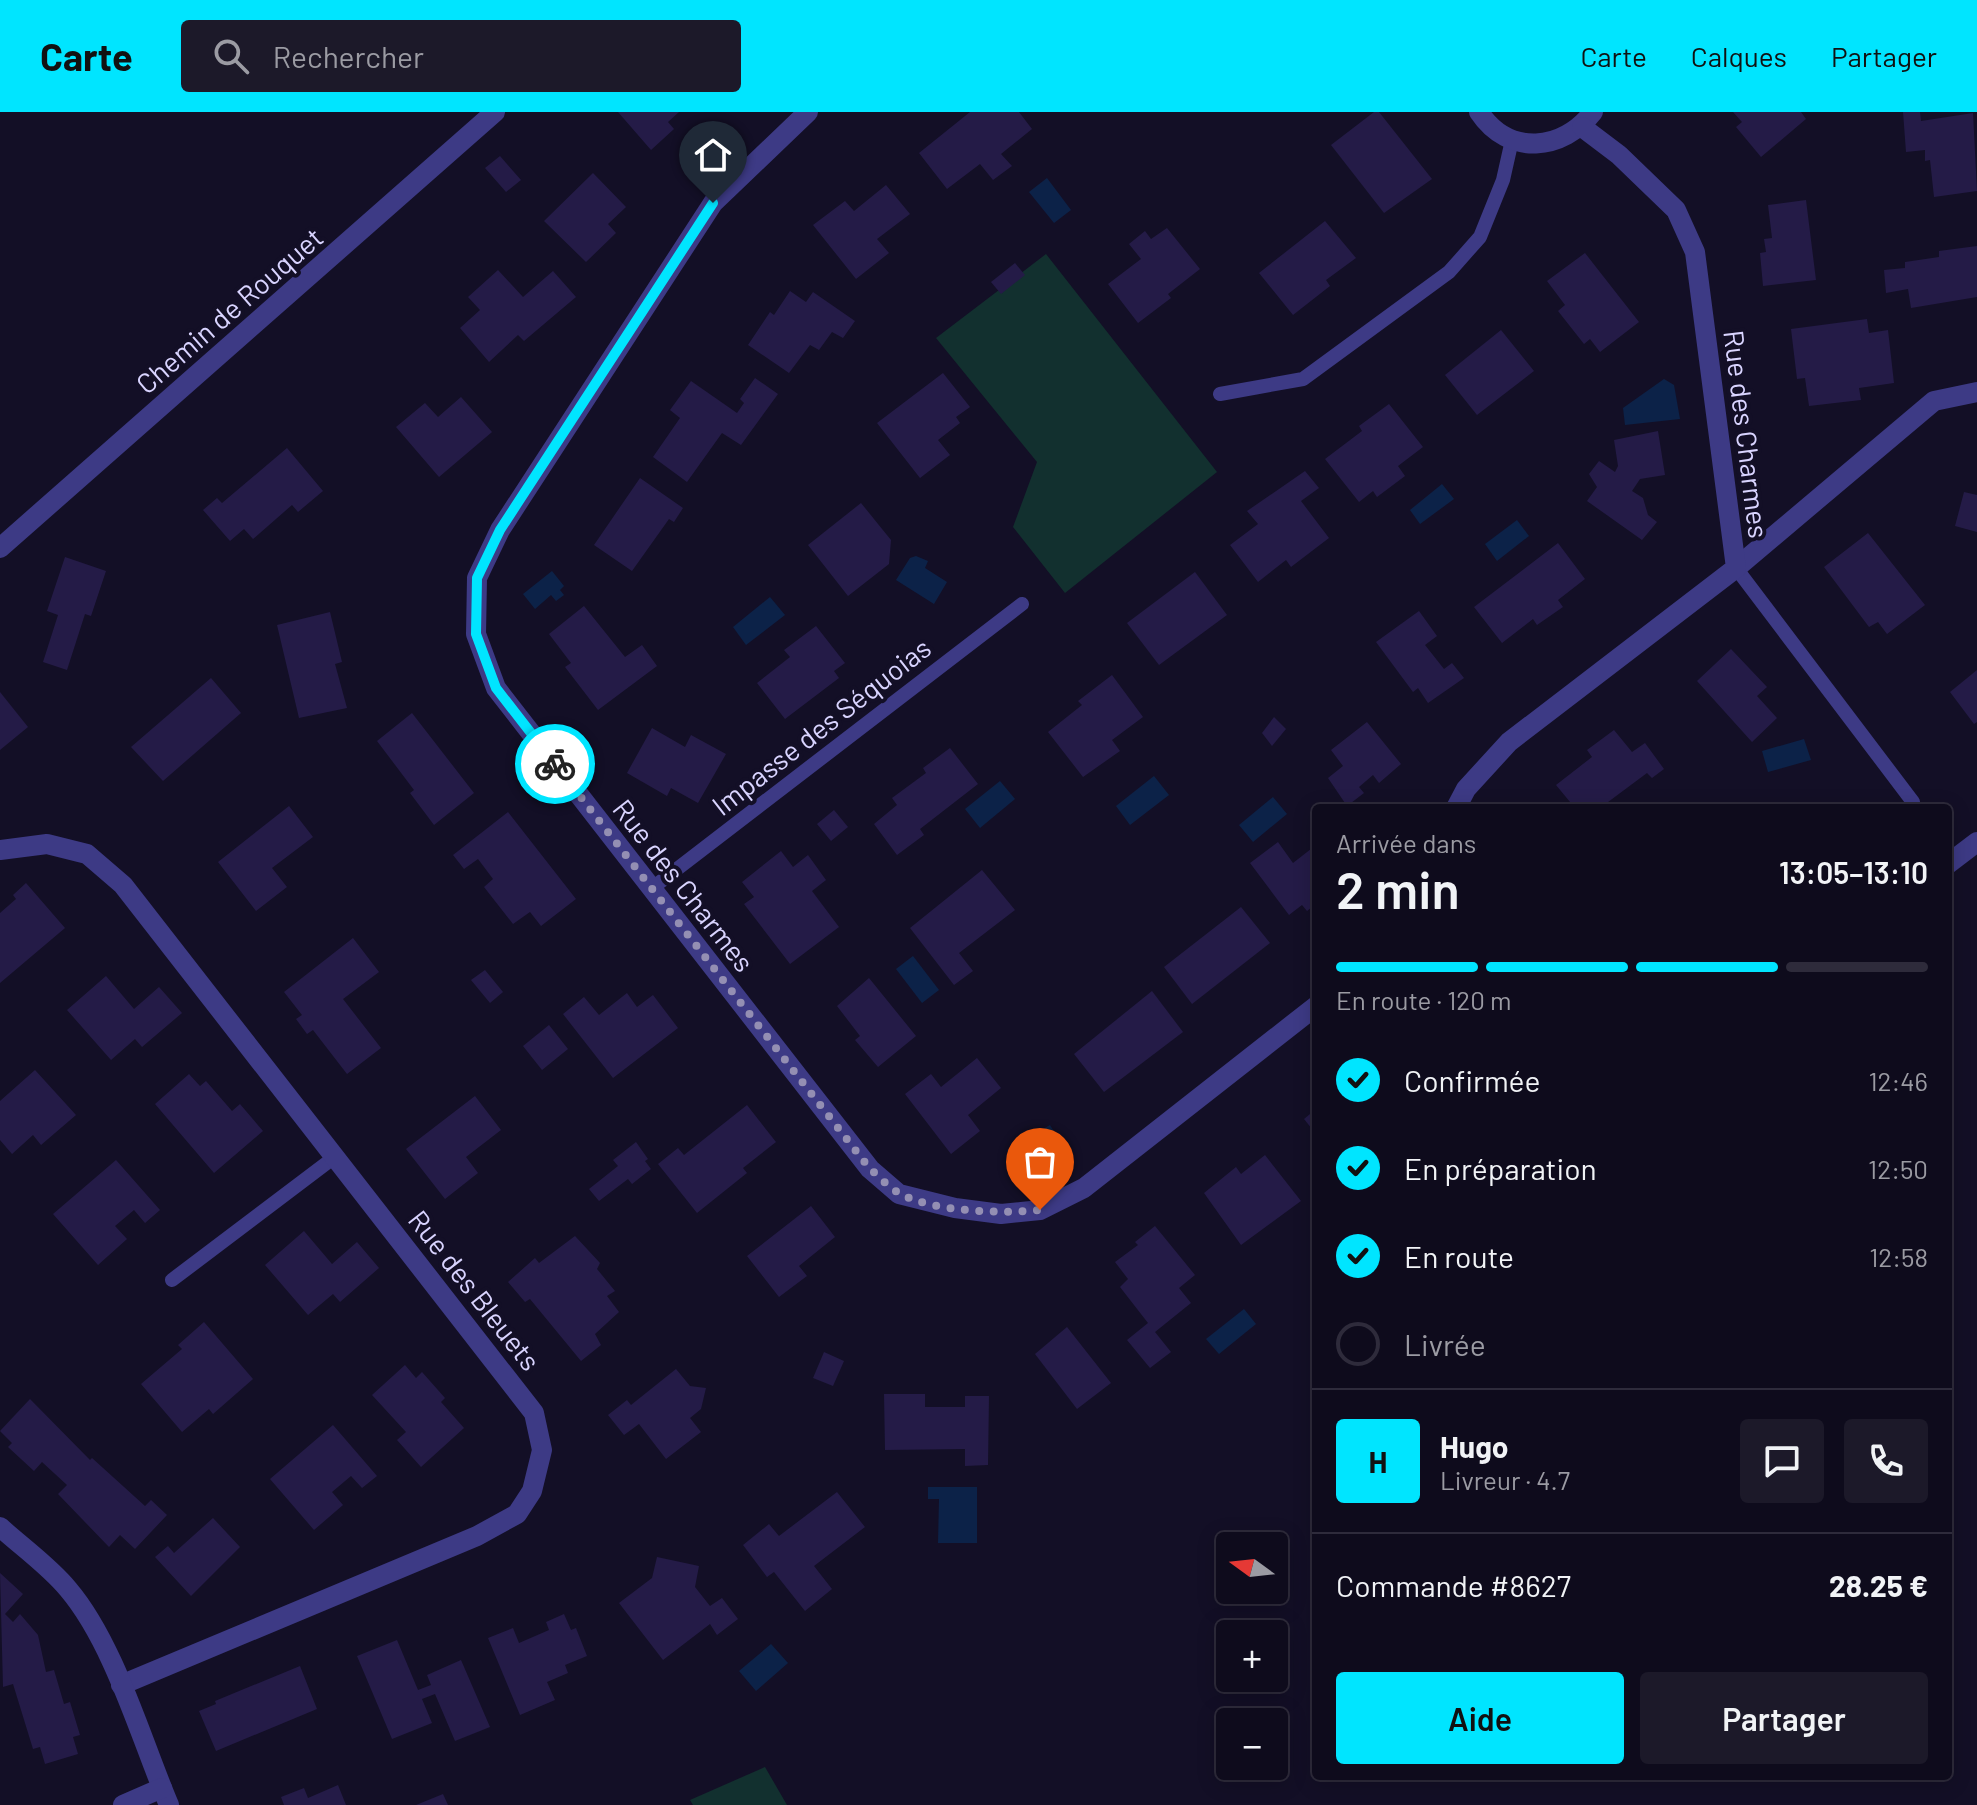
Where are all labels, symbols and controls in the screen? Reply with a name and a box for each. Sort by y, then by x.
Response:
search box [181,20,741,92]
text: Carte [40,33,133,79]
icon: search [209,34,253,78]
text: Rechercher [273,38,424,74]
text: Carte [1580,39,1647,73]
text: Calques [1691,39,1787,73]
text: Partager [1831,39,1937,73]
pin [679,121,747,203]
icon: home [691,133,735,177]
street label: Chemin de Rouquet [129,220,329,400]
street label: Rue des Charmes [1717,328,1777,540]
street label: Impasse des Séquoias [705,630,937,822]
courier [515,724,595,804]
icon: bike [533,742,577,786]
street label: Rue des Charmes [606,792,762,978]
text: Arrivée dans [1336,827,1476,858]
text: 13:05–13:10 [1779,854,1928,890]
text: 2 min [1336,857,1460,919]
text: En route · 120 m [1336,984,1512,1015]
icon: check [1336,1058,1380,1102]
text: Confirmée [1404,1062,1541,1098]
text: 12:46 [1868,1065,1928,1096]
pin [1006,1128,1074,1210]
icon: bag [1018,1140,1062,1184]
icon: check [1336,1146,1380,1190]
text: En préparation [1404,1150,1597,1186]
text: 12:50 [1868,1153,1928,1184]
street label: Rue des Bleuets [402,1203,548,1377]
icon: check [1336,1234,1380,1278]
text: En route [1404,1238,1514,1274]
text: 12:58 [1869,1241,1928,1272]
text: Livrée [1404,1326,1486,1362]
button: chat [1740,1419,1824,1503]
button: phone [1844,1419,1928,1503]
text: Hugo [1440,1428,1509,1464]
text: H [1369,1443,1387,1479]
text: Livreur · 4.7 [1440,1464,1570,1495]
north arrow [1216,1532,1288,1604]
map controls [1216,1532,1288,1780]
text: Commande #8627 [1336,1567,1571,1603]
text: 28.25 € [1829,1567,1928,1603]
button: + [1216,1620,1288,1692]
button: Aide [1336,1672,1624,1764]
button: Partager [1640,1672,1928,1764]
button: − [1216,1708,1288,1780]

